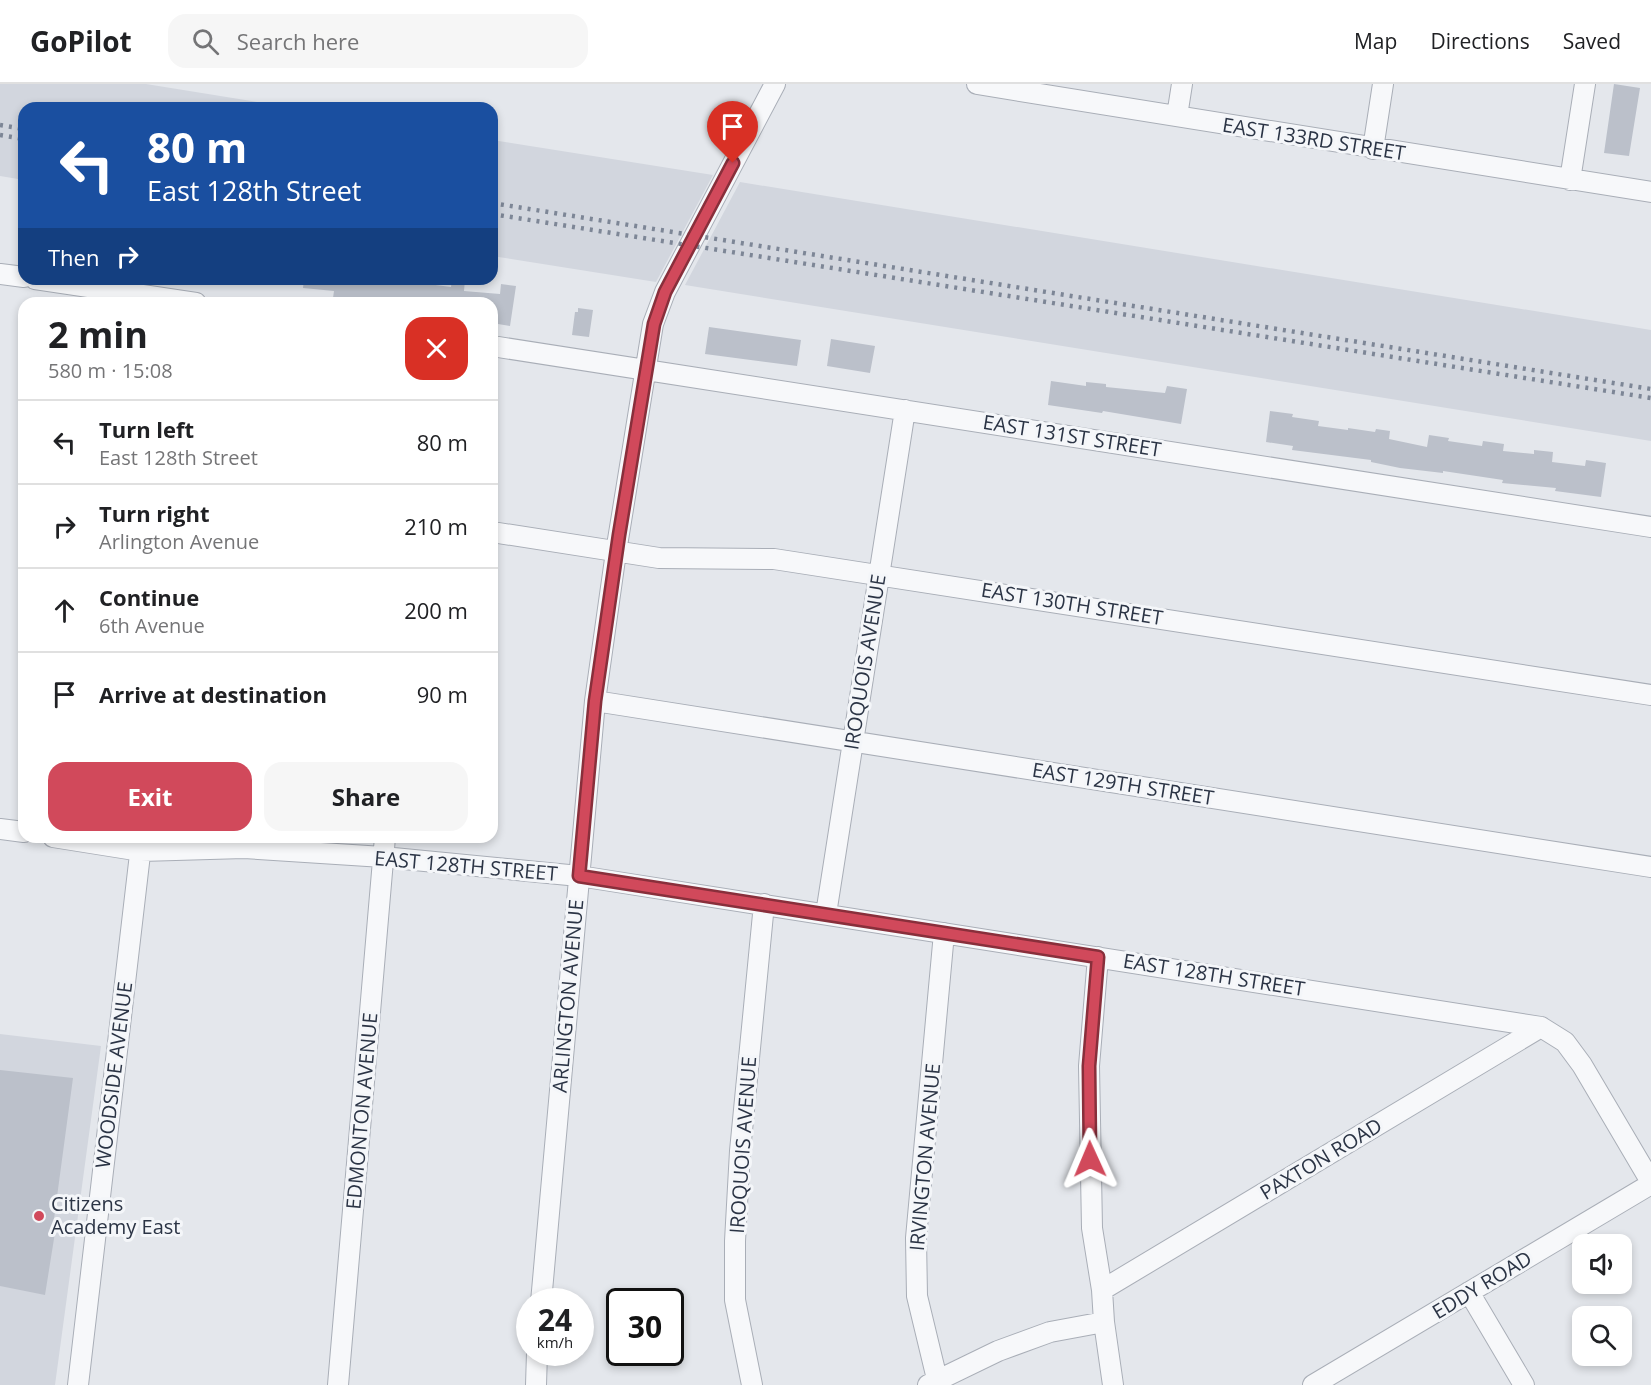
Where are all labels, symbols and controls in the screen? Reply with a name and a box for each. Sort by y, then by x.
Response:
search box [168,14,588,68]
text: GoPilot [30,22,132,60]
icon: search [189,25,222,58]
text: Search here [237,26,359,56]
text: Map [1354,27,1397,55]
text: Directions [1430,27,1530,55]
text: Saved [1563,27,1621,55]
pin [707,101,758,163]
icon: arrive [716,110,749,143]
street label: EAST 133RD STREET [1221,111,1407,166]
text: 80 m [147,118,247,175]
icon: left [48,126,126,204]
text: East 128th Street [147,172,361,209]
icon: right [111,240,144,273]
text: Then [48,242,99,272]
text: 2 min [48,310,148,359]
button: close [405,317,468,380]
text: 580 m · 15:08 [48,357,173,384]
street label: EAST 131ST STREET [981,408,1163,463]
text: Turn left [99,414,194,444]
icon: left [48,426,81,459]
text: 80 m [417,427,468,457]
text: East 128th Street [99,444,258,471]
text: Turn right [99,498,210,528]
icon: right [48,510,81,543]
text: 210 m [404,511,468,541]
text: Arlington Avenue [99,528,259,555]
street label: IROQUOIS AVENUE [837,572,892,752]
street label: EAST 130TH STREET [979,576,1165,631]
text: Continue [99,582,199,612]
icon: ahead [48,594,81,627]
text: 200 m [404,595,468,625]
text: 6th Avenue [99,612,205,639]
icon: arrive [48,678,81,711]
text: Arrive at destination [99,679,327,709]
text: 90 m [417,679,468,709]
street label: EAST 129TH STREET [1030,756,1216,811]
button: Exit [48,762,252,831]
button: Share [264,762,468,831]
street label: EAST 128TH STREET [373,844,559,887]
street label: ARLINGTON AVENUE [546,898,589,1094]
street label: EAST 128TH STREET [1121,947,1307,1002]
street label: WOODSIDE AVENUE [89,980,138,1170]
street label: EDMONTON AVENUE [339,1011,384,1211]
street label: IROQUOIS AVENUE [723,1056,762,1234]
street label: IRVINGTON AVENUE [903,1062,946,1252]
street label: PAXTON ROAD [1255,1111,1387,1206]
position arrow [1058,1127,1122,1191]
place label: Citizens Academy East [51,1190,180,1240]
marker: Citizens Academy East [32,1209,46,1223]
map controls [1572,1234,1632,1366]
button: sound [1572,1234,1632,1294]
street label: EDDY ROAD [1427,1244,1537,1325]
speed limit sign: 30 [606,1288,684,1366]
text: 24 [538,1299,572,1340]
button: search [1572,1306,1632,1366]
text: km/h [537,1332,573,1352]

